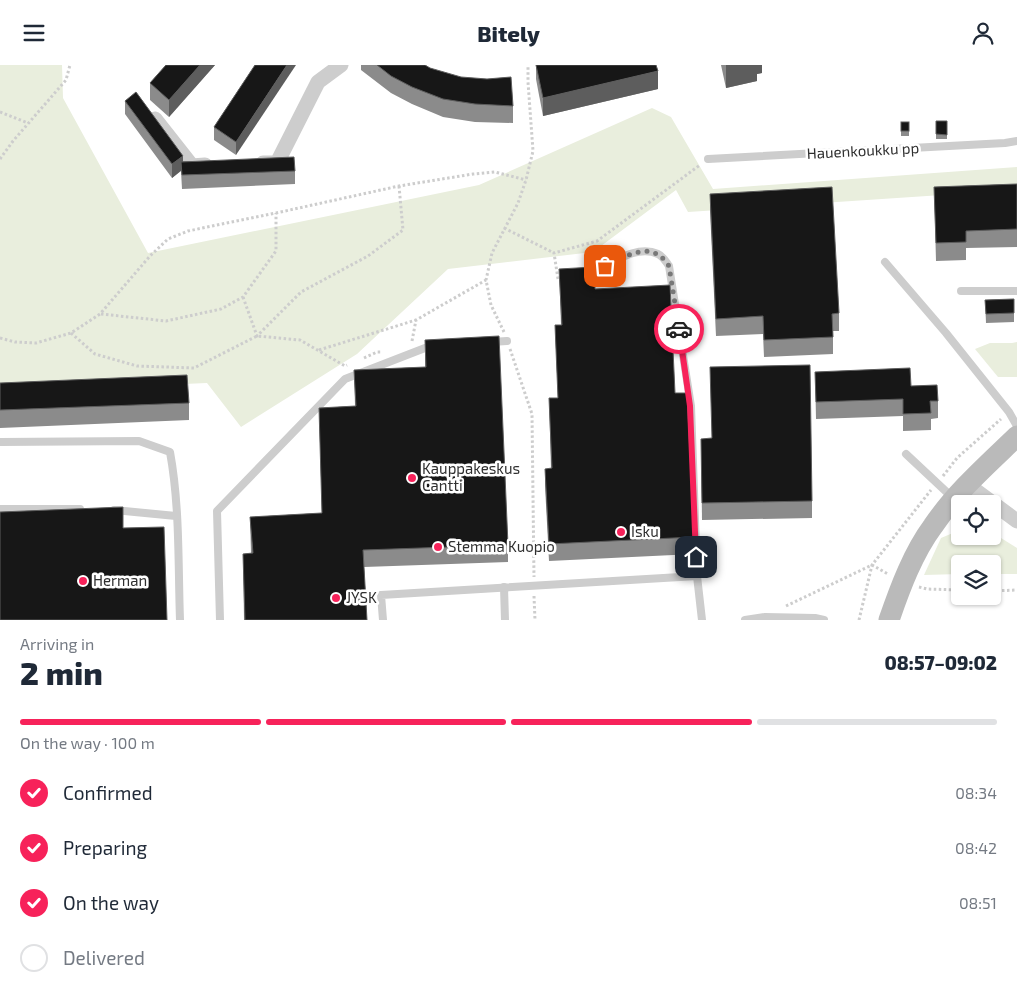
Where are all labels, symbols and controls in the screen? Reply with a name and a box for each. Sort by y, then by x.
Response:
icon: menu [20,19,48,47]
icon: person [969,19,997,47]
text: Bitely [477,20,540,46]
street label: Hauenkoukku pp [806,138,920,162]
pin [584,245,626,287]
icon: bag [591,252,619,280]
courier [654,304,704,354]
icon: car [665,315,693,343]
place label: Kauppakeskus Cantti [422,459,520,494]
marker: Kauppakeskus Cantti [406,472,418,484]
map controls [951,495,1001,605]
button: locate [951,495,1001,545]
place label: Isku [631,522,659,540]
marker: Isku [615,526,627,538]
pin [675,536,717,578]
place label: Stemma Kuopio [448,537,555,555]
marker: Stemma Kuopio [432,541,444,553]
icon: home [682,543,710,571]
button: layers [951,555,1001,605]
place label: Herman [93,571,147,589]
marker: Herman [77,575,89,587]
place label: JYSK [346,588,377,606]
marker: JYSK [330,592,342,604]
text: Arriving in [20,634,94,653]
text: 08:57–09:02 [885,651,997,674]
text: 2 min [20,653,103,691]
text: On the way · 100 m [20,733,155,752]
icon: check [20,779,48,807]
text: Confirmed [63,781,153,804]
text: 08:34 [955,783,997,802]
icon: check [20,834,48,862]
text: Preparing [63,836,147,859]
text: 08:42 [955,838,997,857]
icon: check [20,889,48,917]
text: On the way [63,891,159,914]
text: 08:51 [959,893,997,912]
text: Delivered [63,946,145,969]

